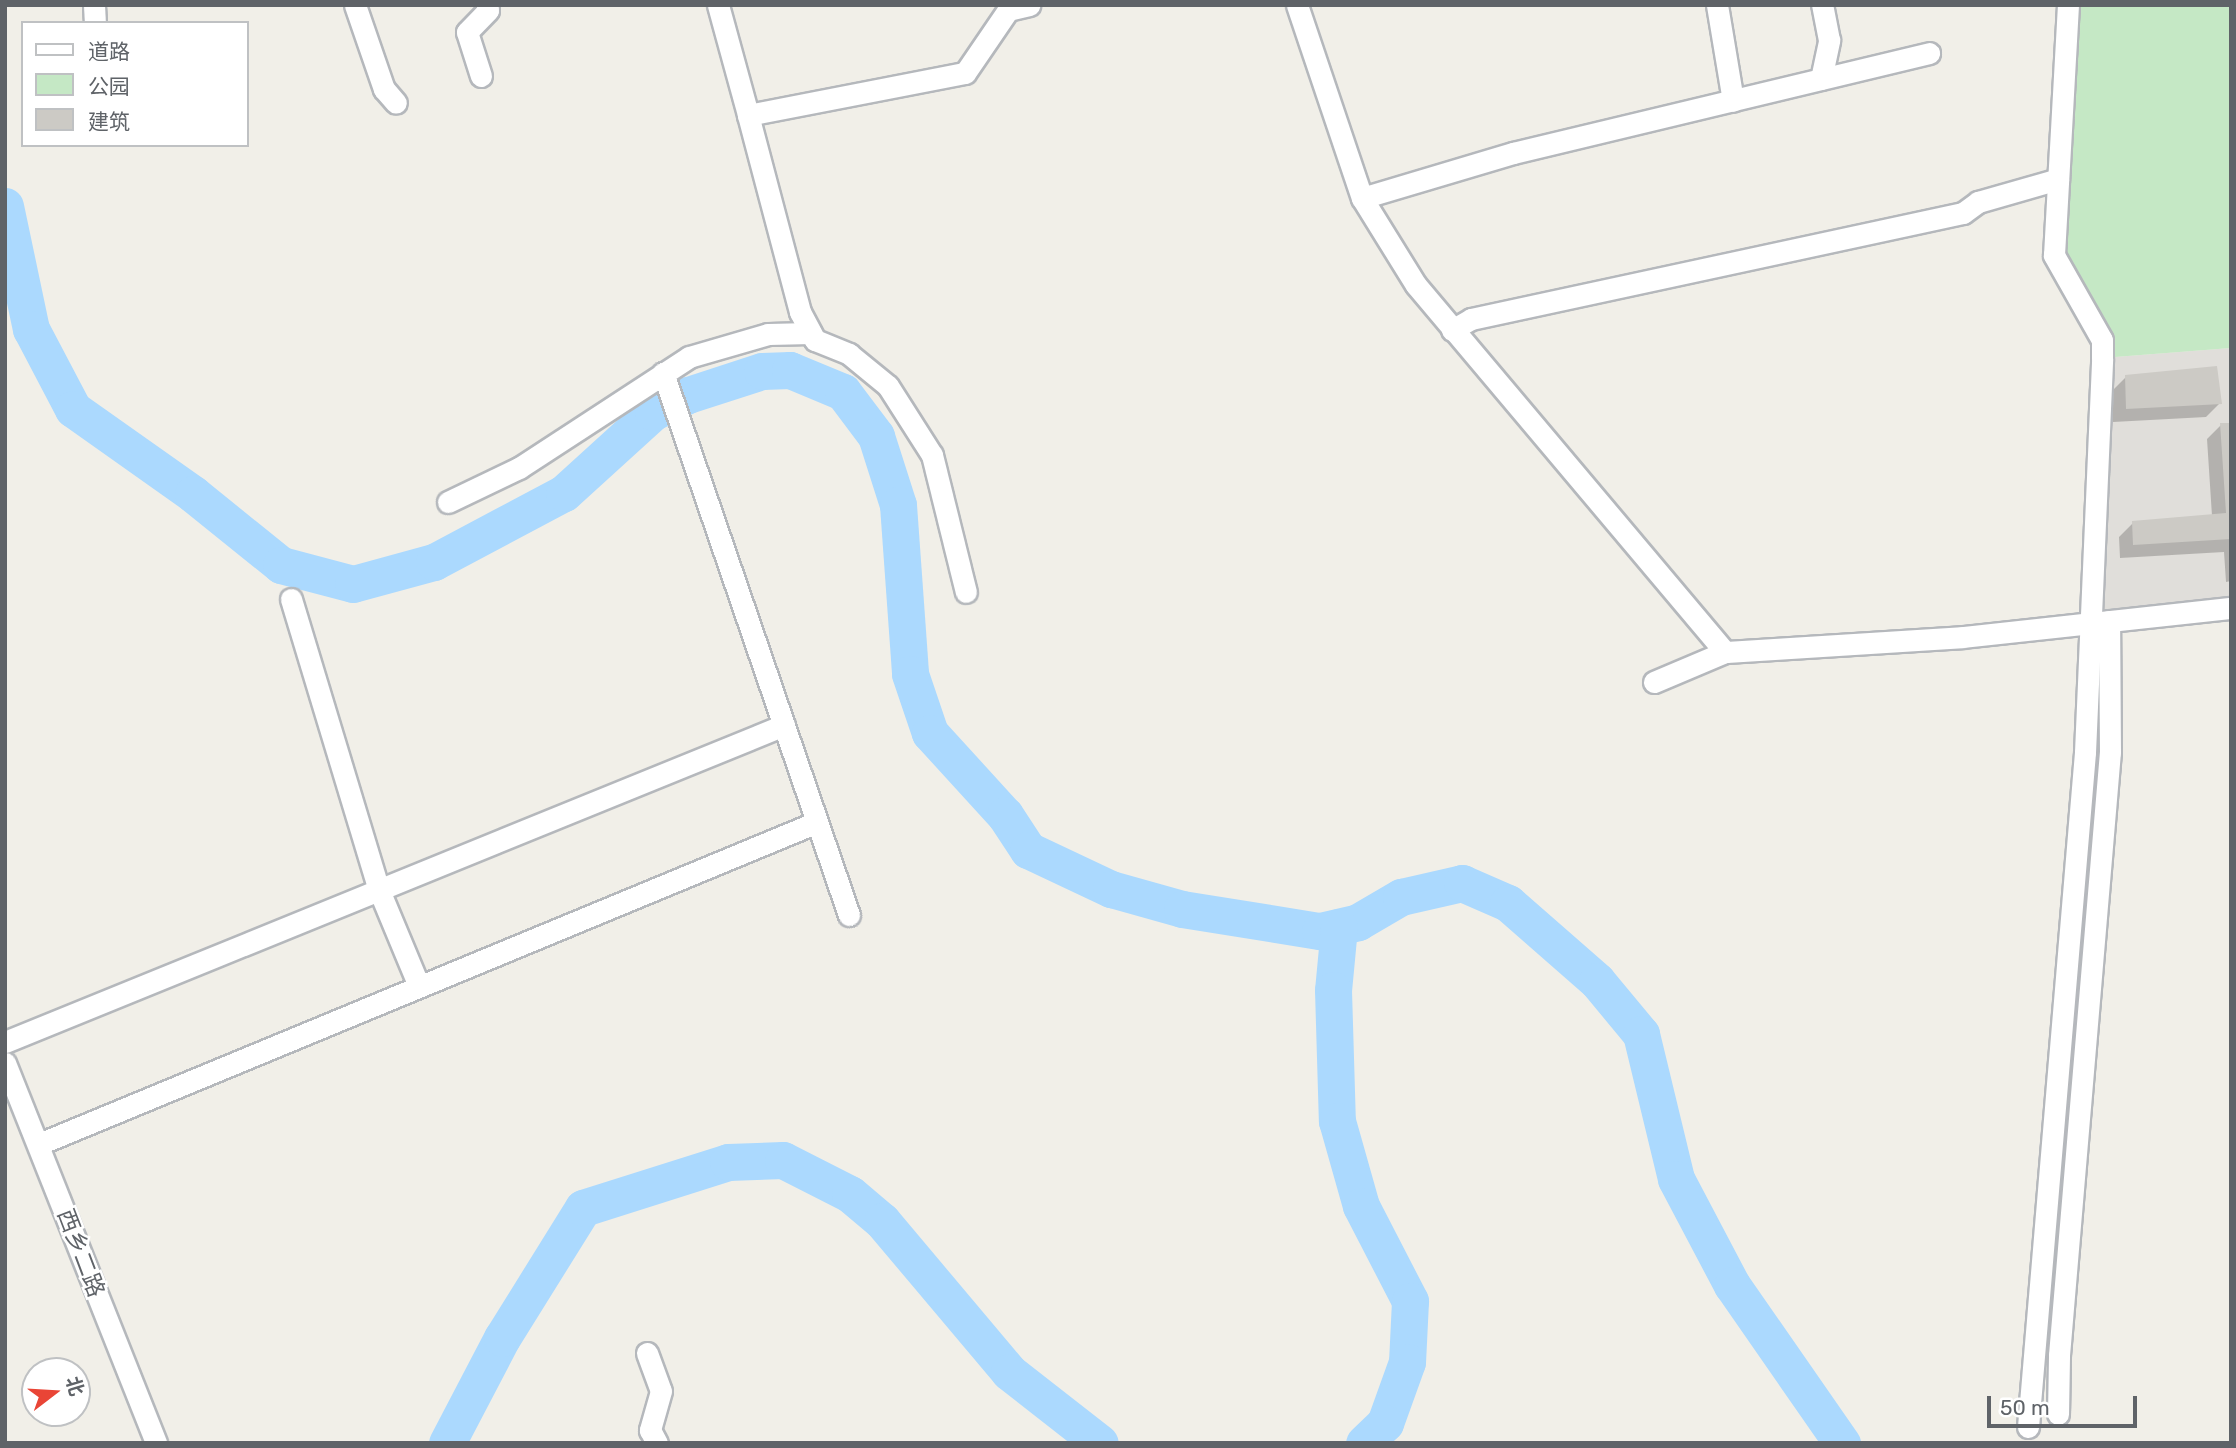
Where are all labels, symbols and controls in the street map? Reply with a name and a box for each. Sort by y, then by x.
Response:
legend [21,21,248,147]
text: 道路 [88,39,130,64]
text: 公园 [88,74,130,99]
text: 建筑 [88,109,130,134]
street label: 西乡二路 [52,1205,110,1301]
north arrow [21,1357,91,1427]
text: 北 [61,1374,88,1399]
scale bar [1991,1382,2142,1426]
text: 50 m [2000,1395,2050,1420]

